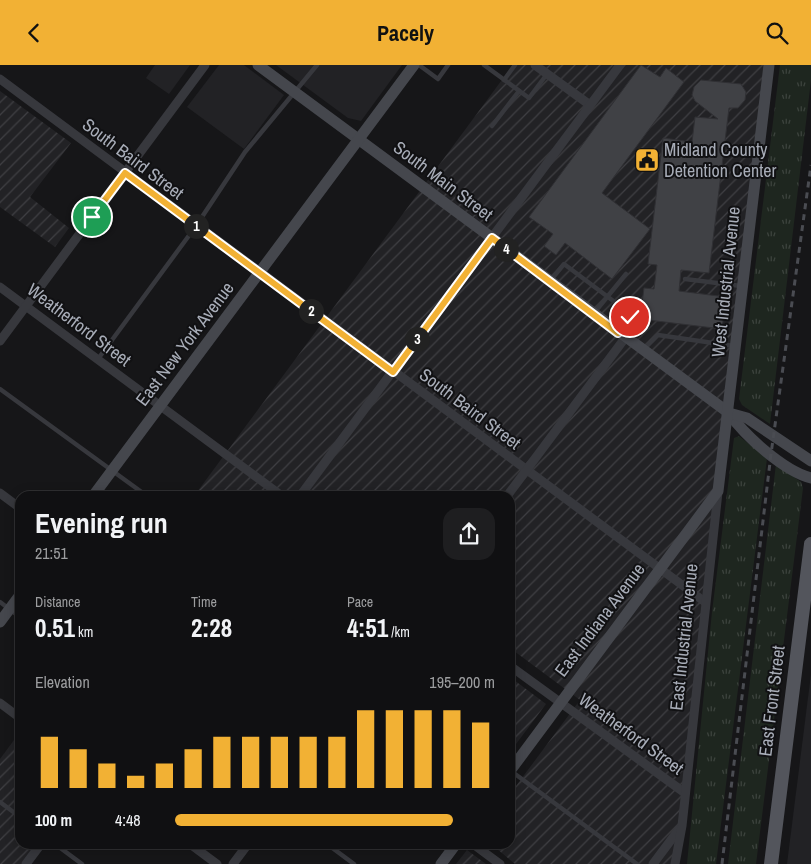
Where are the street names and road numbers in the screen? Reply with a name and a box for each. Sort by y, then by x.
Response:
street label: South Baird Street [77,112,189,205]
street label: South Main Street [388,135,498,226]
street label: West Industrial Avenue [705,205,746,358]
street label: Weatherford Street [22,277,137,372]
street label: East New York Avenue [130,277,240,411]
street label: South Baird Street [414,362,526,455]
street label: East Indiana Avenue [549,558,651,682]
street label: East Industrial Avenue [663,562,704,712]
street label: East Front Street [752,644,791,758]
street label: Weatherford Street [574,687,689,780]

